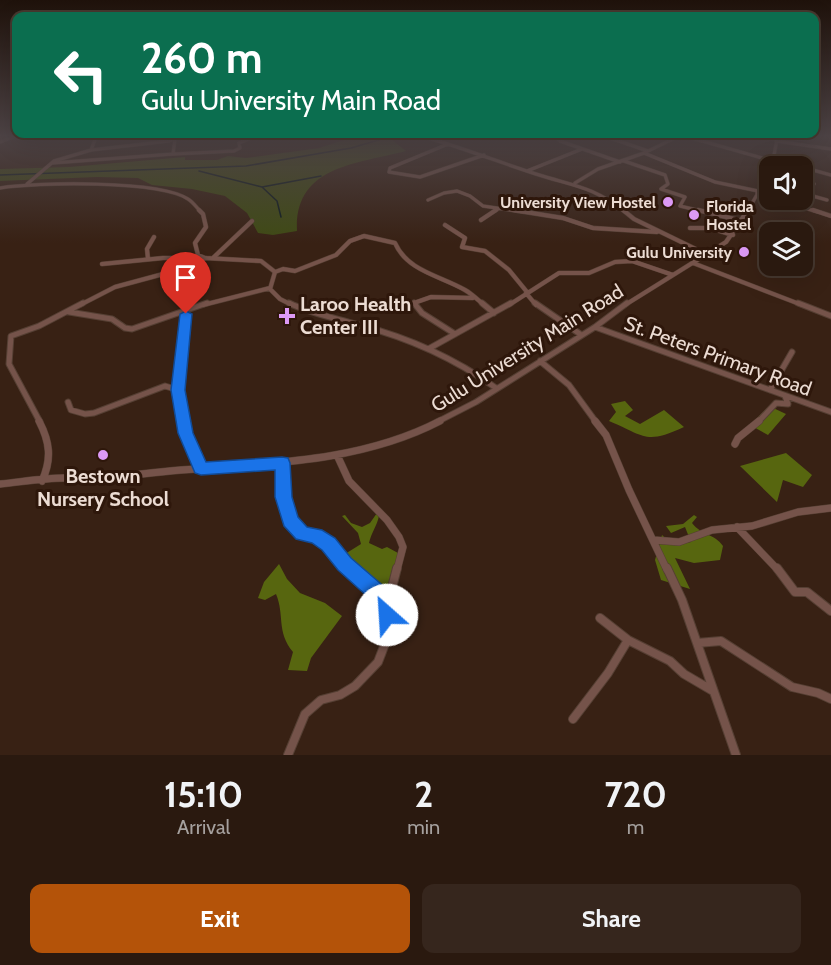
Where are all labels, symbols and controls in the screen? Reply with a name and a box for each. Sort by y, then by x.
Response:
text: 260 m [141,32,262,84]
icon: left [42,36,120,114]
text: Gulu University Main Road [141,84,441,117]
map controls [759,156,813,276]
button: sound [759,156,813,210]
place label: University View Hostel [500,193,656,212]
marker: University View Hostel [661,195,675,209]
place label: Florida Hostel [706,197,754,234]
marker: Florida Hostel [687,208,701,222]
button: layers [759,222,813,276]
place label: Gulu University [626,243,732,262]
marker: Gulu University [737,245,751,259]
pin [160,252,211,314]
icon: arrive [169,261,202,294]
street label: Gulu University Main Road [426,279,628,417]
place label: Laroo Health Center III [300,292,411,339]
marker: Laroo Health Center III [278,307,296,325]
street label: St. Peters Primary Road [621,311,815,401]
marker: Bestown Nursery School [96,448,110,462]
place label: Bestown Nursery School [37,464,169,511]
position arrow [355,583,419,647]
text: 15:10 [164,772,243,816]
text: 2 [414,772,433,816]
text: 720 [604,772,667,816]
text: Arrival [177,815,230,839]
text: min [407,815,440,839]
text: m [627,815,644,839]
button: Exit [30,884,410,953]
button: Share [422,884,801,953]

